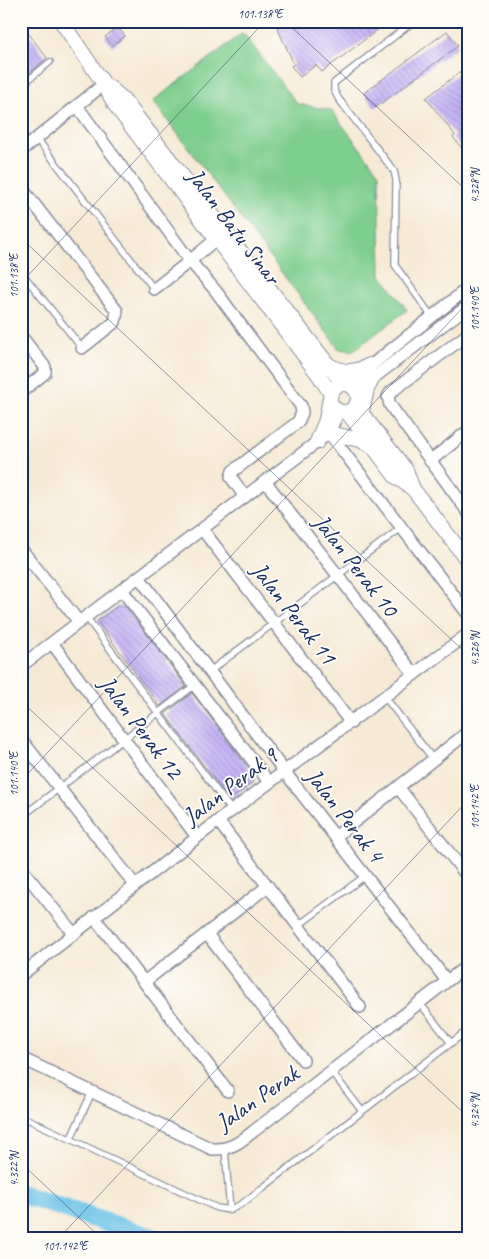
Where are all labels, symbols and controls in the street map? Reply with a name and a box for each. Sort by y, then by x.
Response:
text: 101.138°E [238,6,284,22]
street label: Jalan Batu Sinar [180,161,289,292]
text: 4.328°N [467,167,483,203]
text: 101.138°E [6,252,22,298]
text: 101.140°E [467,285,483,331]
street label: Jalan Perak 10 [306,507,407,624]
street label: Jalan Perak 11 [244,555,344,671]
text: 4.326°N [467,630,483,666]
street label: Jalan Perak 12 [92,669,191,786]
street label: Jalan Perak 9 [176,739,285,832]
text: 101.140°E [6,750,22,796]
street label: Jalan Perak 4 [298,761,392,870]
text: 101.142°E [467,783,483,829]
street label: Jalan Perak [209,1057,306,1138]
text: 4.324°N [467,1092,483,1128]
text: 4.322°N [6,1150,22,1186]
text: 101.142°E [43,1238,89,1254]

